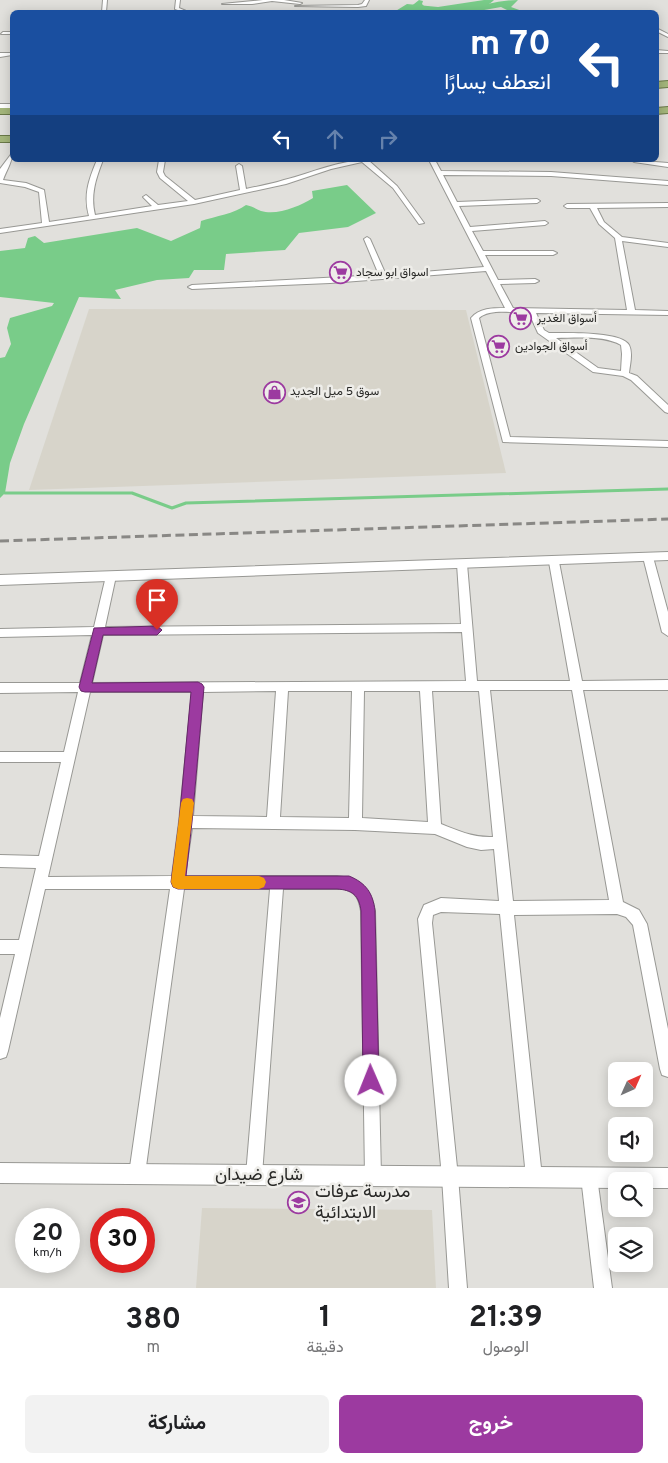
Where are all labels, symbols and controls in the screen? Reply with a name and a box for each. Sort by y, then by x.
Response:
text: 70 m [470,23,551,67]
icon: left [569,30,634,95]
text: انعطف يسارًا [444,70,551,97]
icon: left [268,125,296,153]
icon: ahead [321,125,349,153]
icon: right [374,125,402,153]
supermarket icon: اسواق ابو سجاد [328,261,352,285]
place label: اسواق ابو سجاد [356,265,429,281]
supermarket icon: أسواق الغدير [509,307,533,331]
place label: أسواق الغدير [536,311,597,327]
supermarket icon: أسواق الجوادين [487,335,511,359]
place label: أسواق الجوادين [515,339,588,355]
shop icon: سوق 5 ميل الجديد [262,380,286,404]
place label: سوق 5 ميل الجديد [290,384,379,400]
pin [136,579,178,630]
icon: arrive [143,586,171,614]
position arrow [344,1054,396,1106]
north arrow [608,1062,652,1108]
map controls [608,1062,653,1272]
button: sound [608,1117,653,1162]
street label: شارع ضيدان [215,1164,303,1187]
button: search [608,1172,653,1217]
place label: مدرسة عرفات الابتدائية [315,1181,410,1225]
school or university icon: مدرسة عرفات الابتدائية [287,1190,311,1214]
speed limit sign: 30 [90,1208,155,1273]
text: 20 [32,1218,63,1250]
button: layers [608,1227,653,1272]
text: km/h [33,1245,62,1261]
text: 1 [319,1300,331,1337]
text: 21:39 [469,1300,543,1337]
text: 380 [125,1302,181,1339]
text: m [146,1338,160,1358]
text: دقيقة [307,1338,344,1358]
text: الوصول [483,1338,529,1358]
button: مشاركة [25,1395,329,1453]
button: خروج [339,1395,643,1453]

